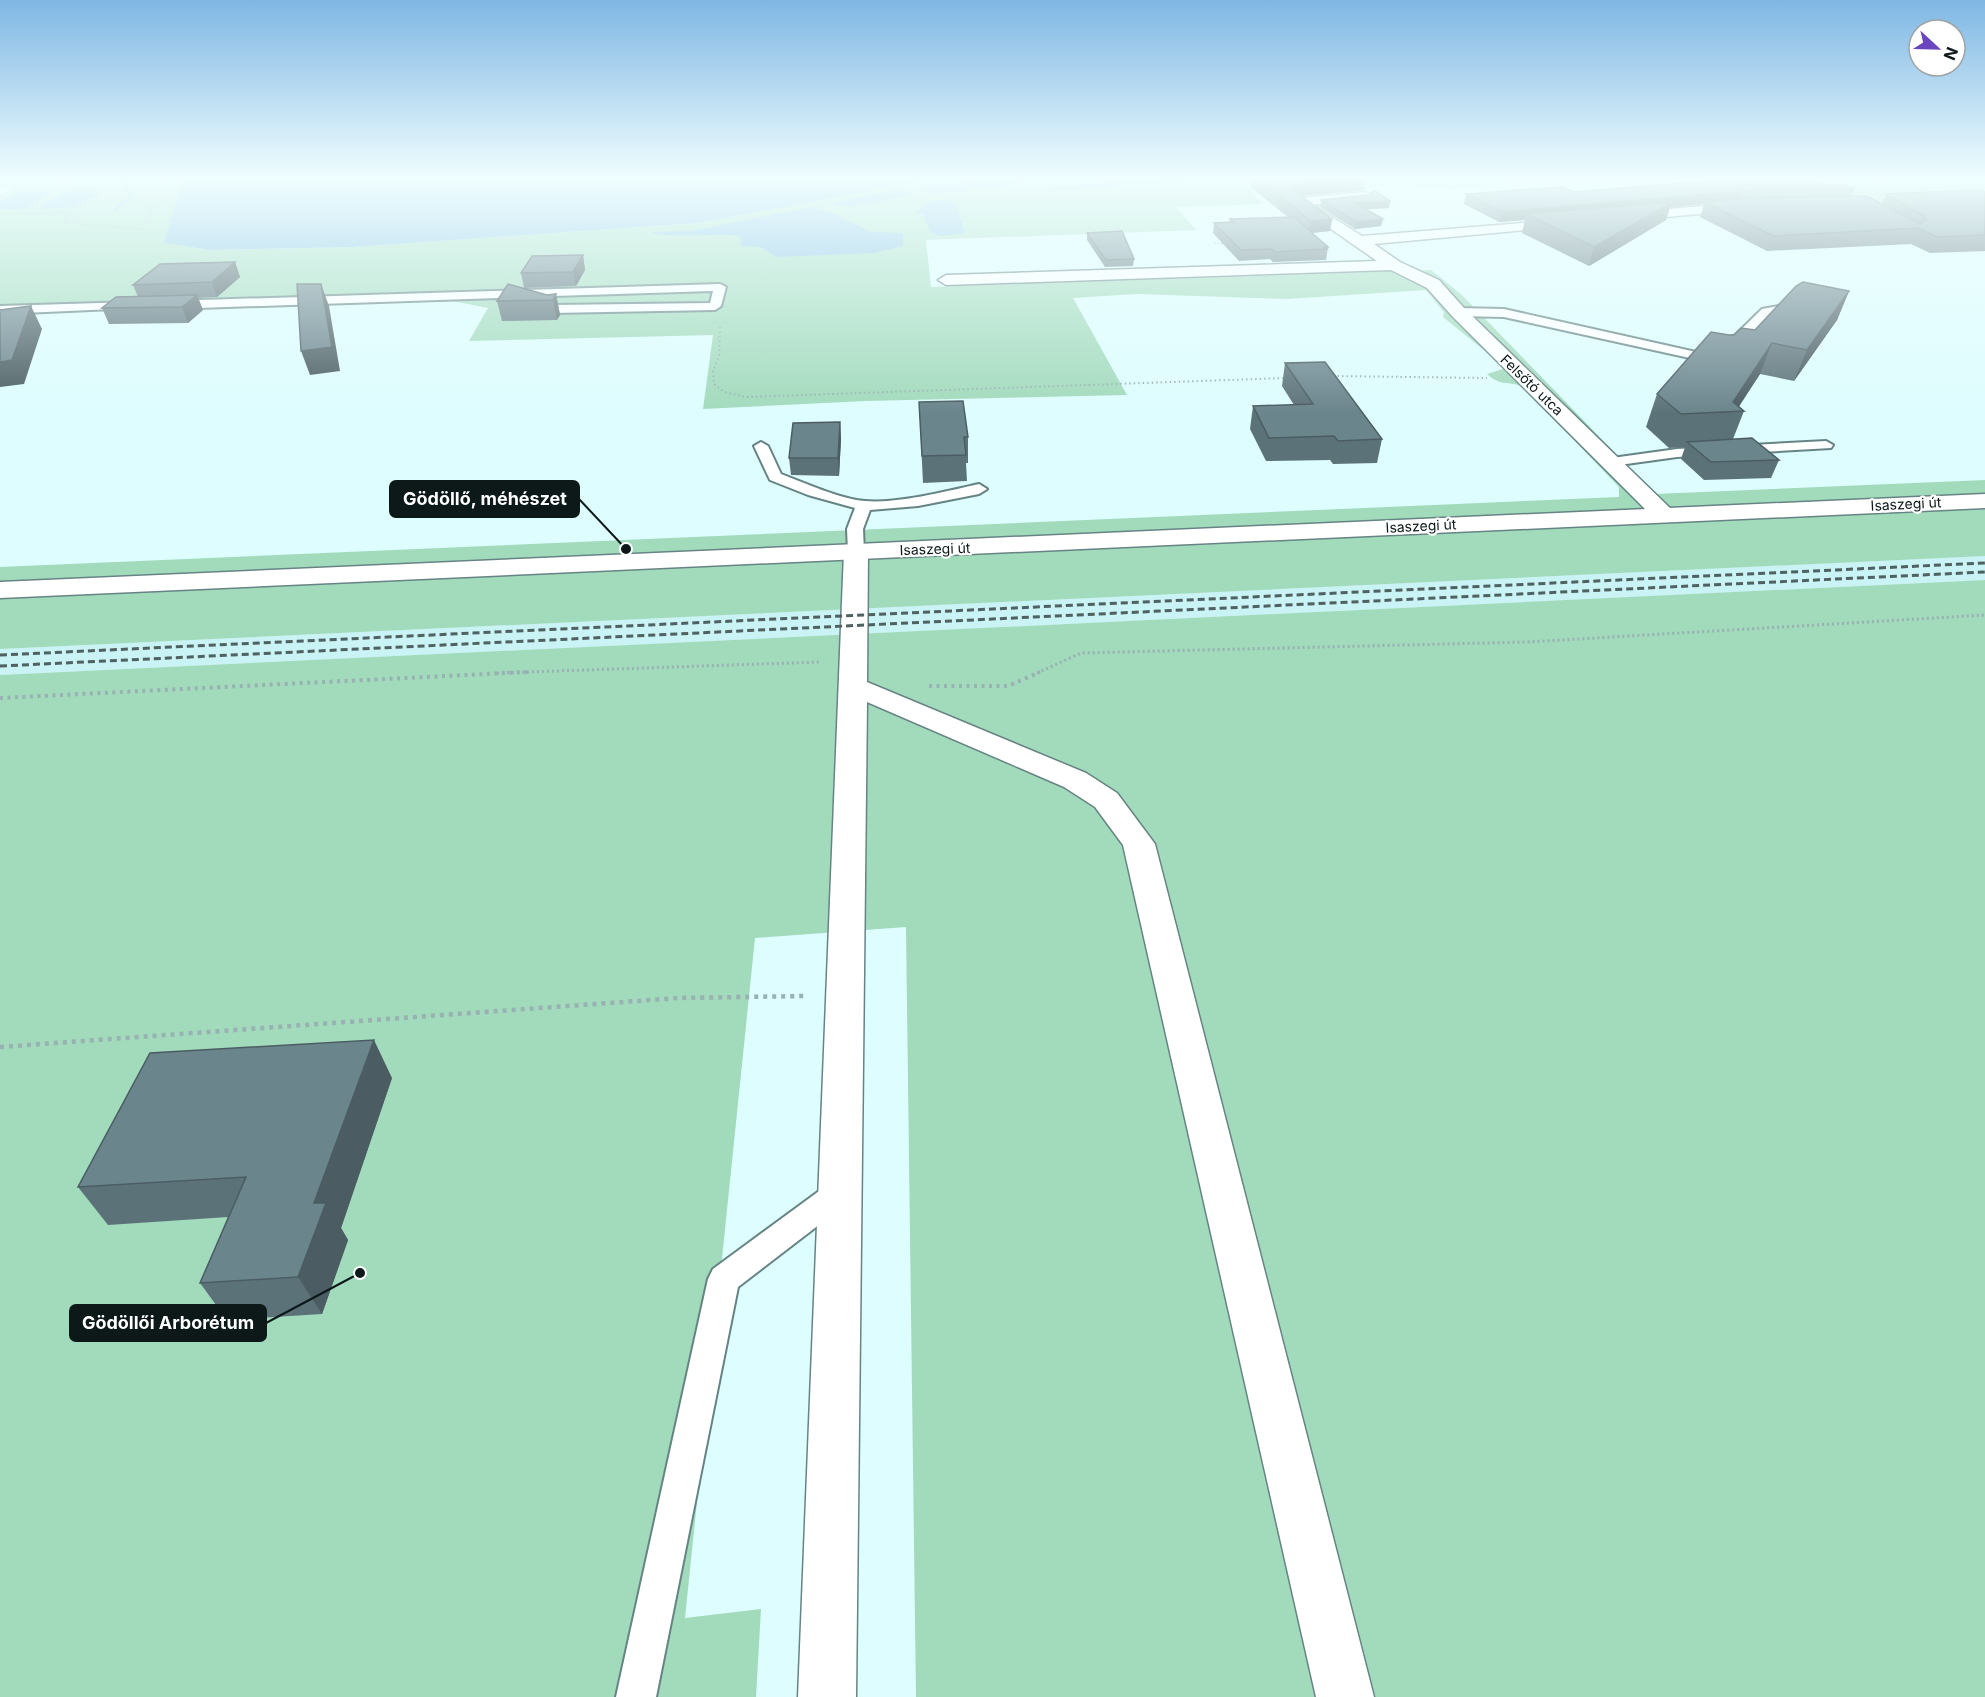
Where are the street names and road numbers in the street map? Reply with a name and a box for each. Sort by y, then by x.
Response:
street label: Felsőtó utca [1497,351,1567,419]
street label: Isaszegi út [1870,493,1942,514]
street label: Isaszegi út [1385,515,1457,536]
street label: Isaszegi út [899,539,971,558]

